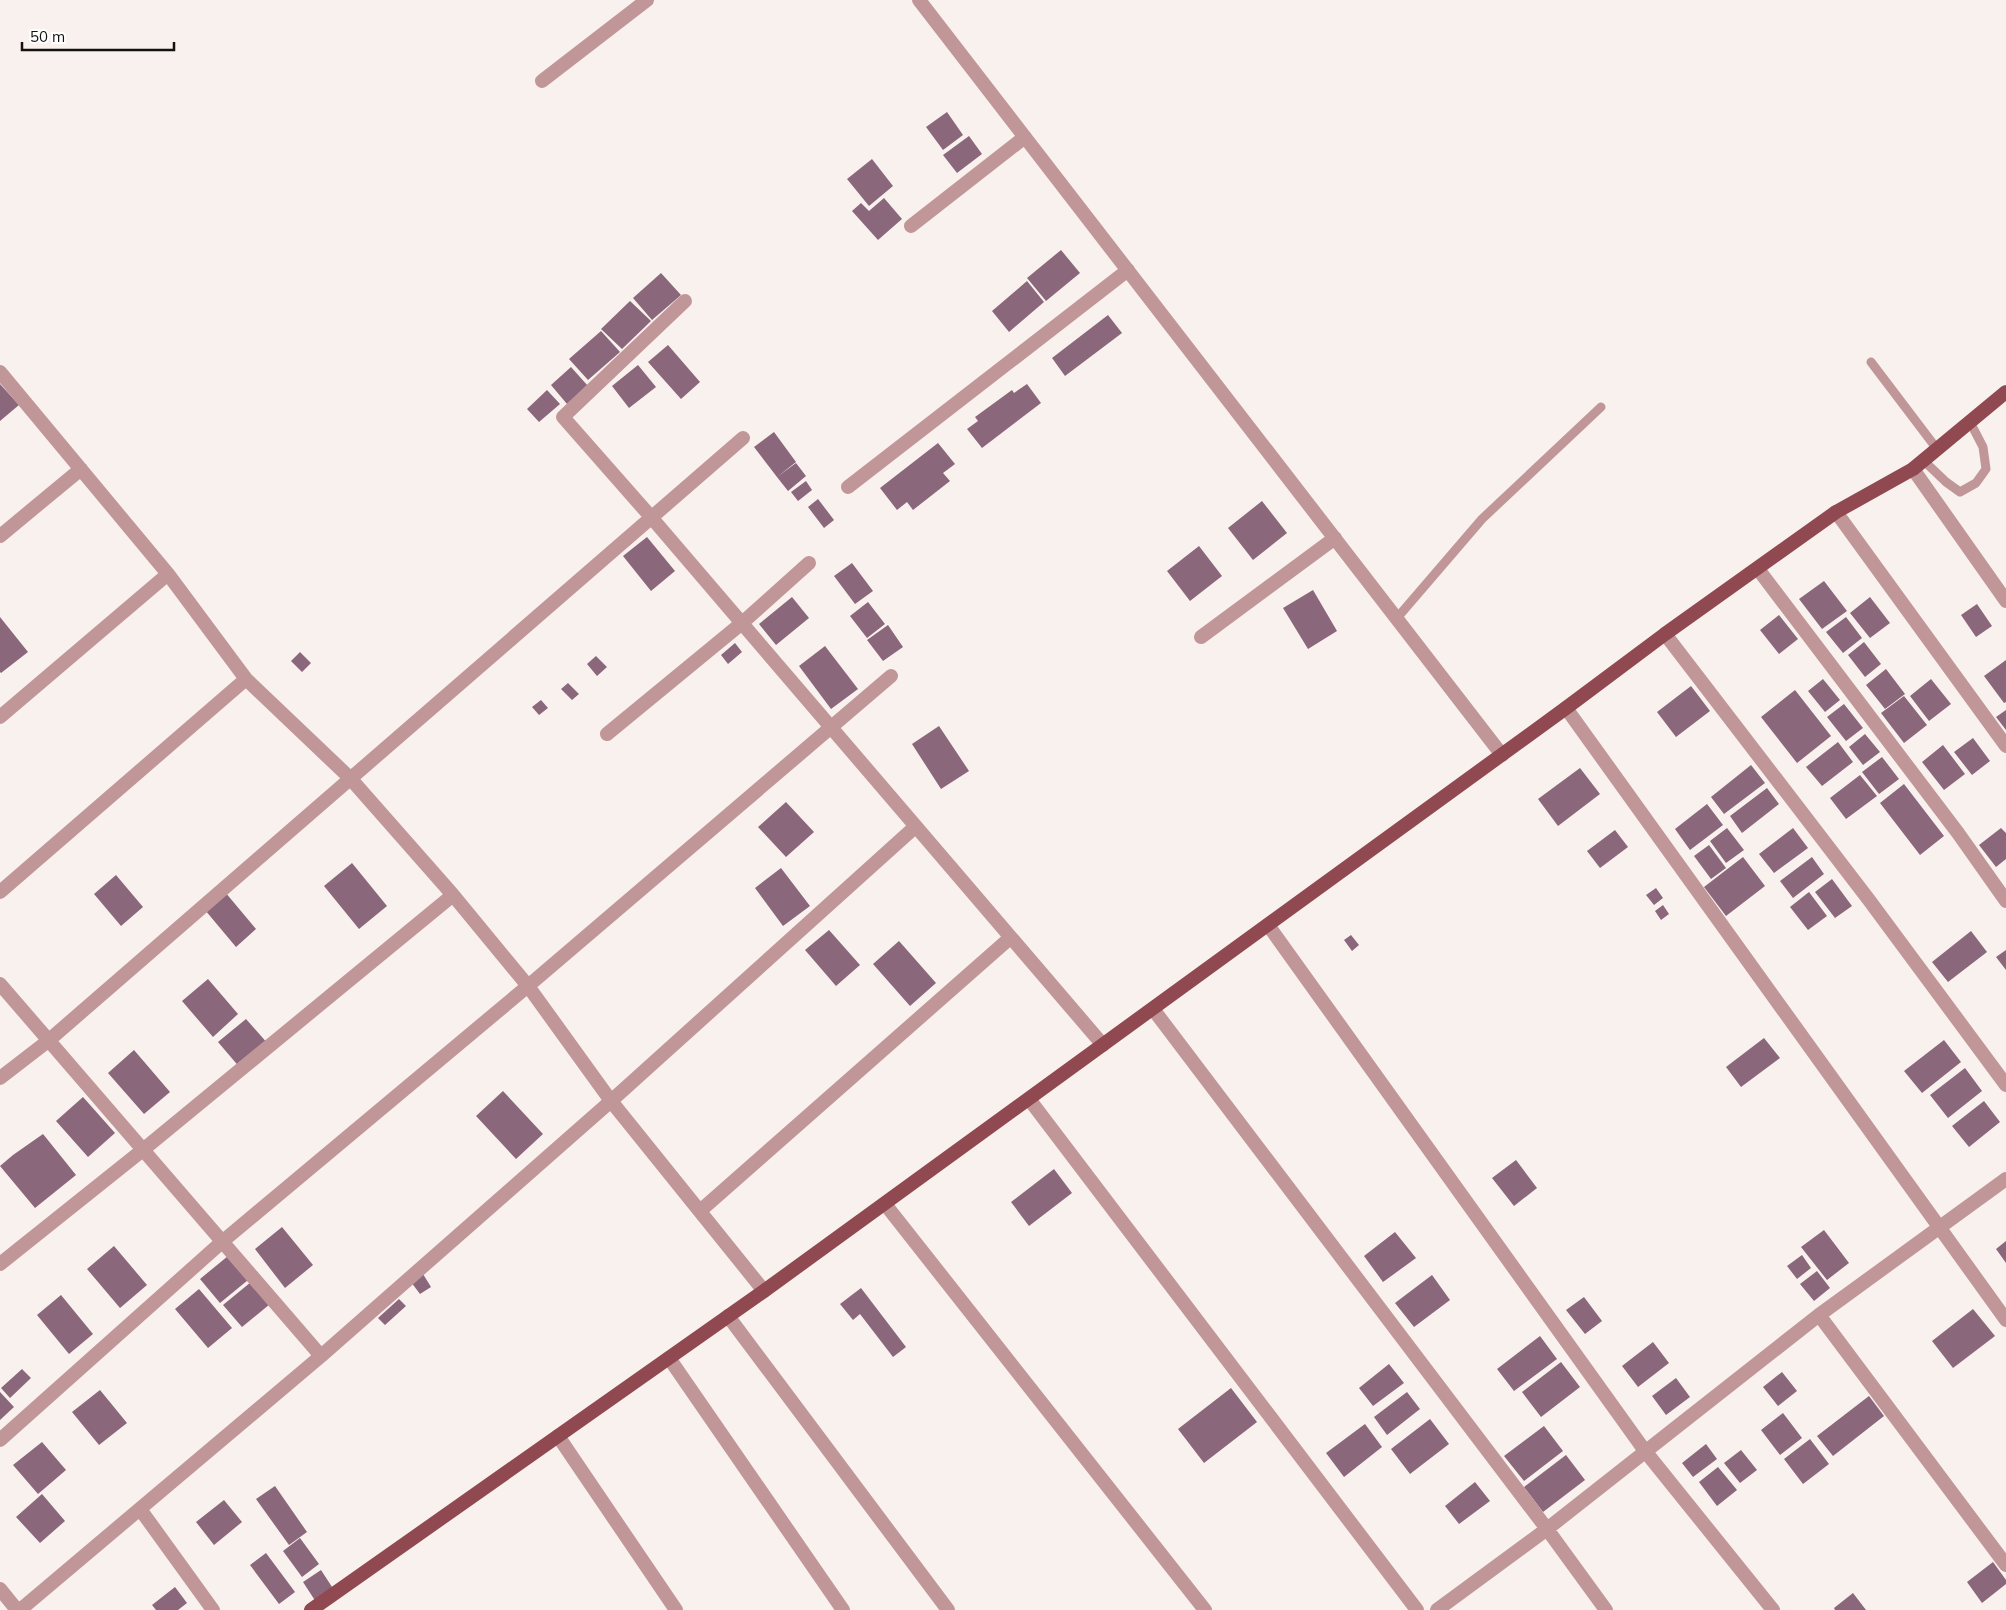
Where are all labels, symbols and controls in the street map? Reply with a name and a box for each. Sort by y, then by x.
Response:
scale bar [22,20,175,52]
text: 50 m [30,27,65,46]

